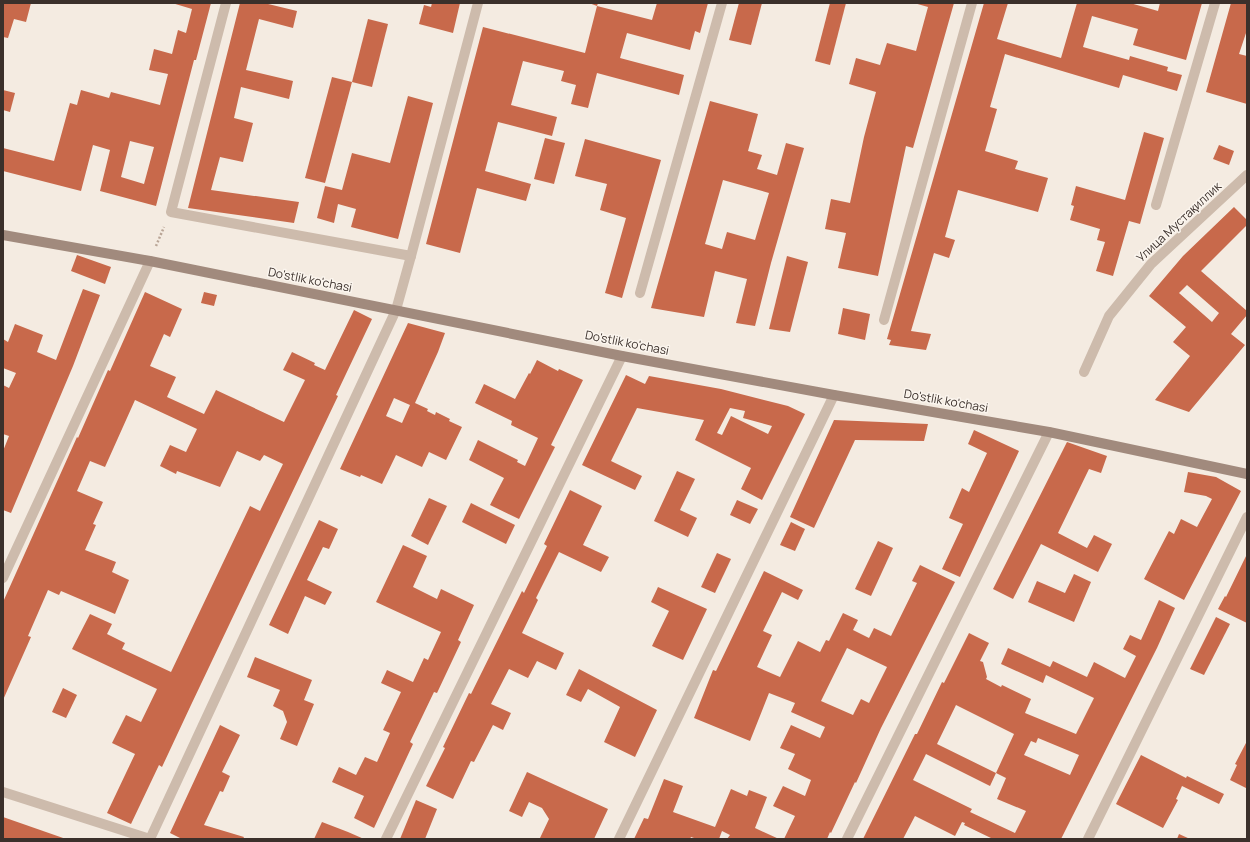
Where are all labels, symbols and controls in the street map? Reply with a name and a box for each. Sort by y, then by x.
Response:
street label: Улица Мустақиллик [1132,177,1226,266]
street label: Do'stlik ko'chasi [267,263,354,296]
street label: Do'stlik ko'chasi [584,326,671,359]
street label: Do'stlik ko'chasi [903,385,990,416]

